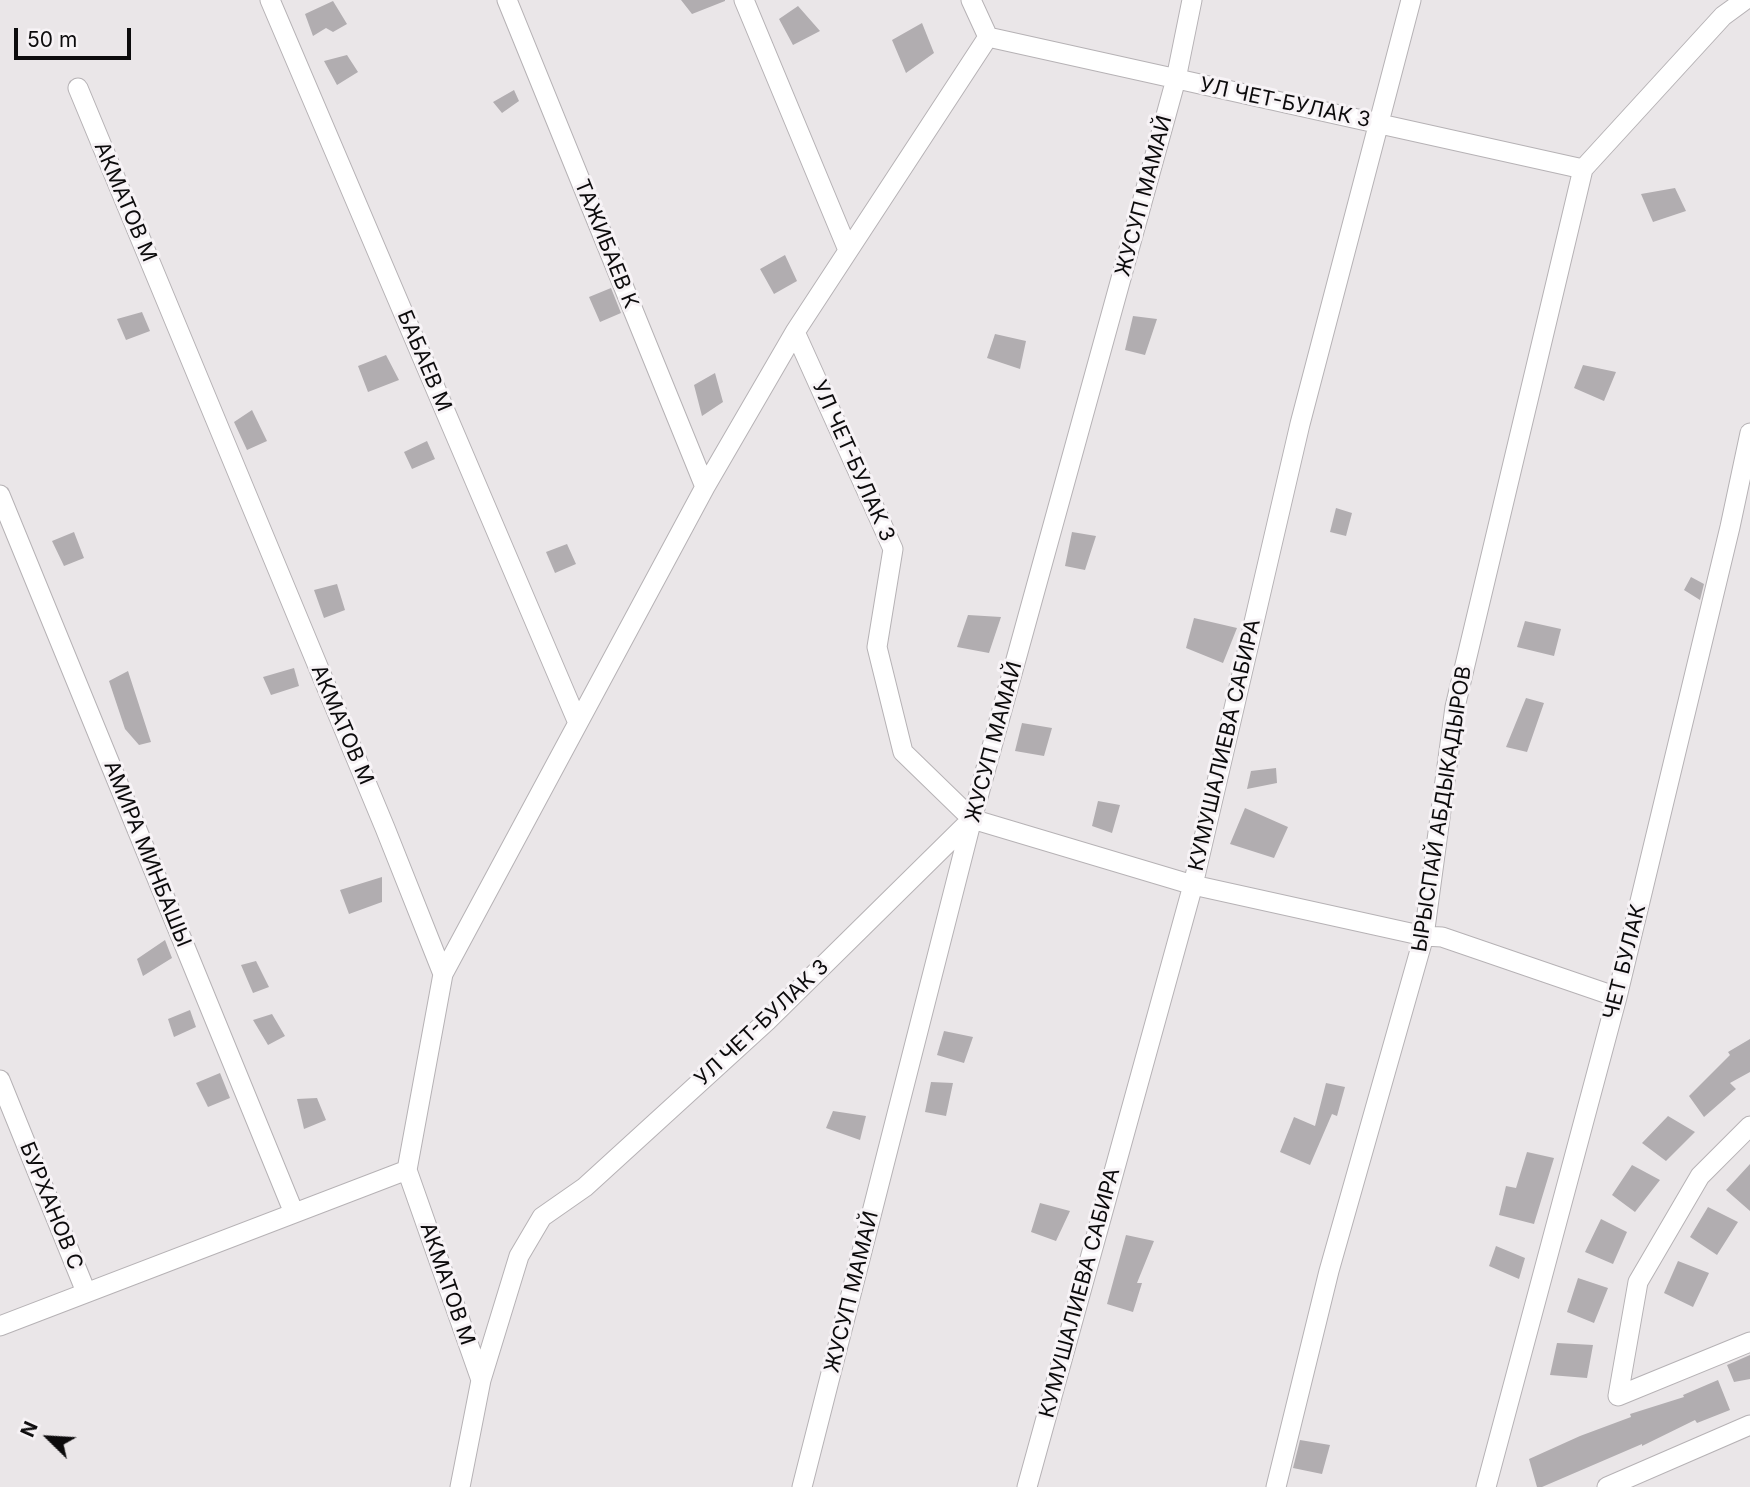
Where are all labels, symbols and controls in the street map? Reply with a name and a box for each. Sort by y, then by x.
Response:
scale bar [18,14,135,58]
text: 50 m [27,27,77,52]
street label: УЛ ЧЕТ-БУЛАК 3 [1197,73,1373,133]
street label: ЖУСУП МАМАЙ [1110,113,1178,279]
street label: АКМАТОВ М [88,138,162,266]
street label: ТАЖИБАЕВ К [569,176,643,312]
street label: БАБАЕВ М [391,307,457,415]
street label: УЛ ЧЕТ-БУЛАК 3 [806,377,900,545]
street label: КУМУШАЛИЕВА САБИРА [1184,617,1266,873]
street label: ЖУСУП МАМАЙ [960,659,1028,825]
street label: АКМАТОВ М [305,661,379,789]
street label: ЫРЫСПАЙ АБДЫКАДЫРОВ [1407,664,1477,954]
street label: АМИРА МИНБАШЫ [98,757,196,951]
street label: ЧЕТ БУЛАК [1599,902,1651,1022]
street label: УЛ ЧЕТ-БУЛАК 3 [690,955,834,1091]
street label: БУРХАНОВ С [14,1138,88,1274]
street label: КУМУШАЛИЕВА САБИРА [1035,1165,1125,1421]
street label: ЖУСУП МАМАЙ [820,1209,884,1375]
street label: АКМАТОВ М [414,1219,480,1349]
north arrow [14,1403,84,1473]
text: N [16,1418,43,1441]

